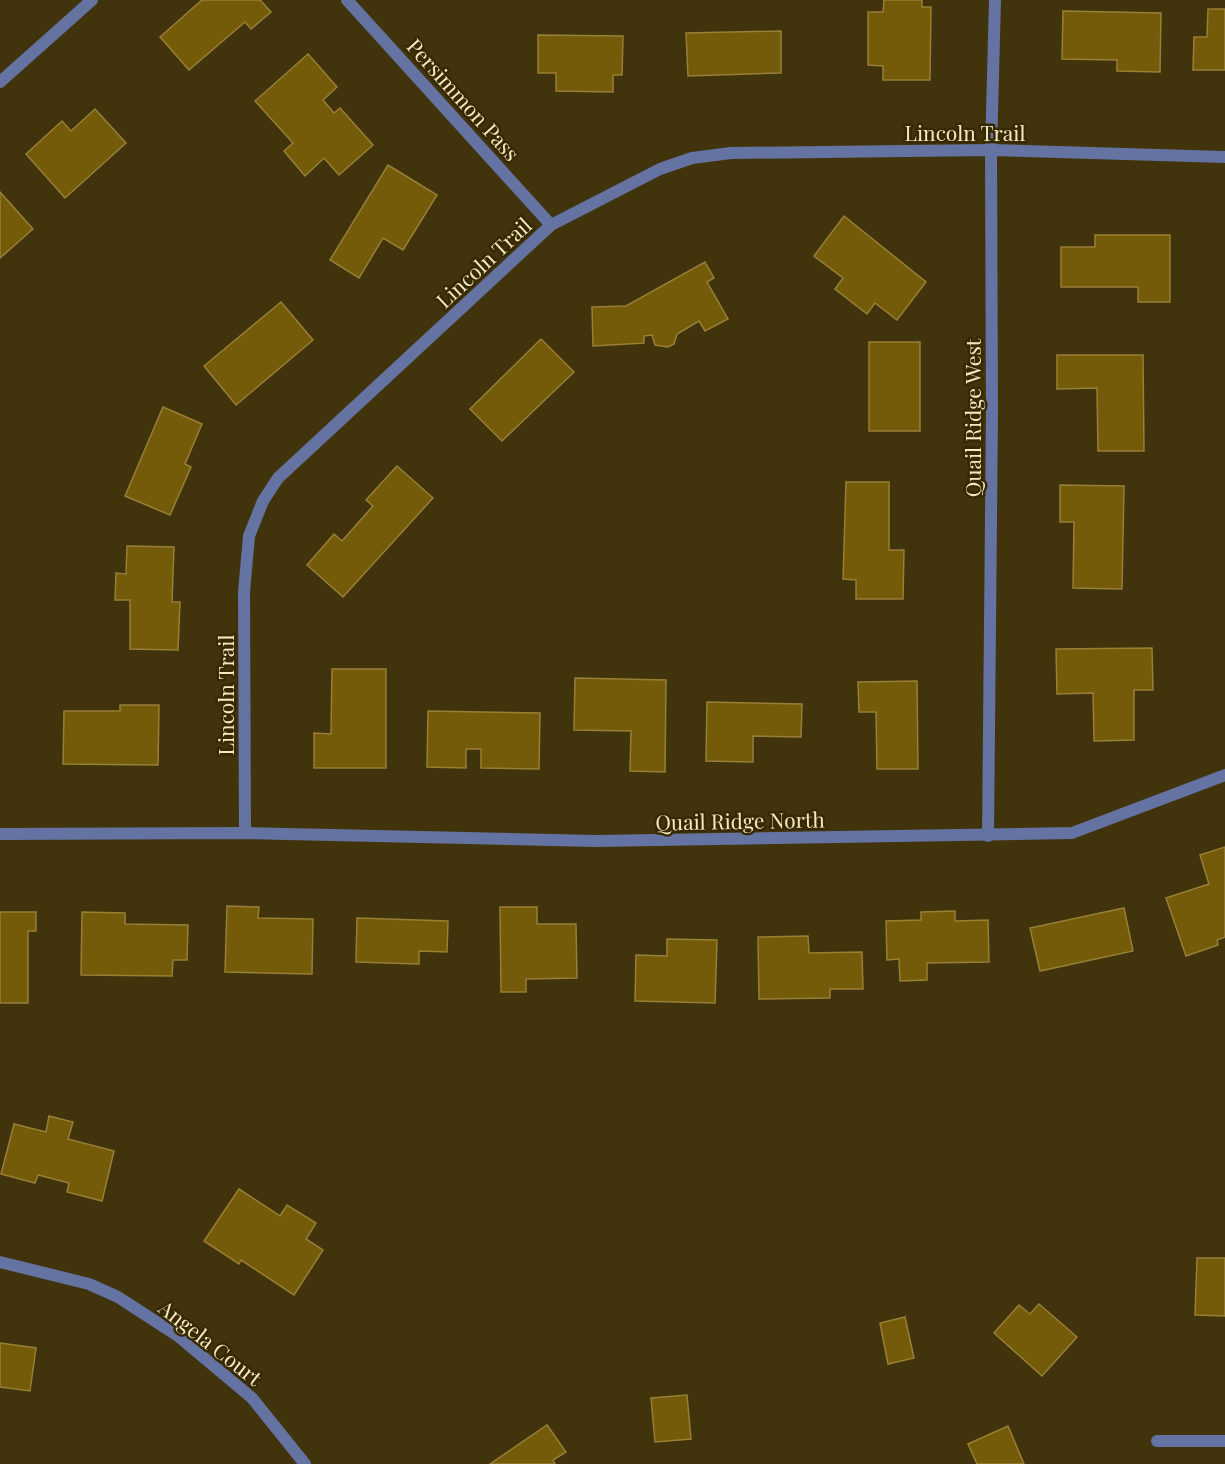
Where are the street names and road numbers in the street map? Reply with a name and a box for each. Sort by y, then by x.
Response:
street label: Persimmon Pass [402,32,526,166]
street label: Lincoln Trail [905,118,1025,146]
street label: Lincoln Trail [429,211,537,313]
street label: Quail Ridge West [958,338,986,497]
street label: Lincoln Trail [211,635,239,755]
street label: Quail Ridge North [655,805,826,835]
street label: Angela Court [153,1292,269,1391]

